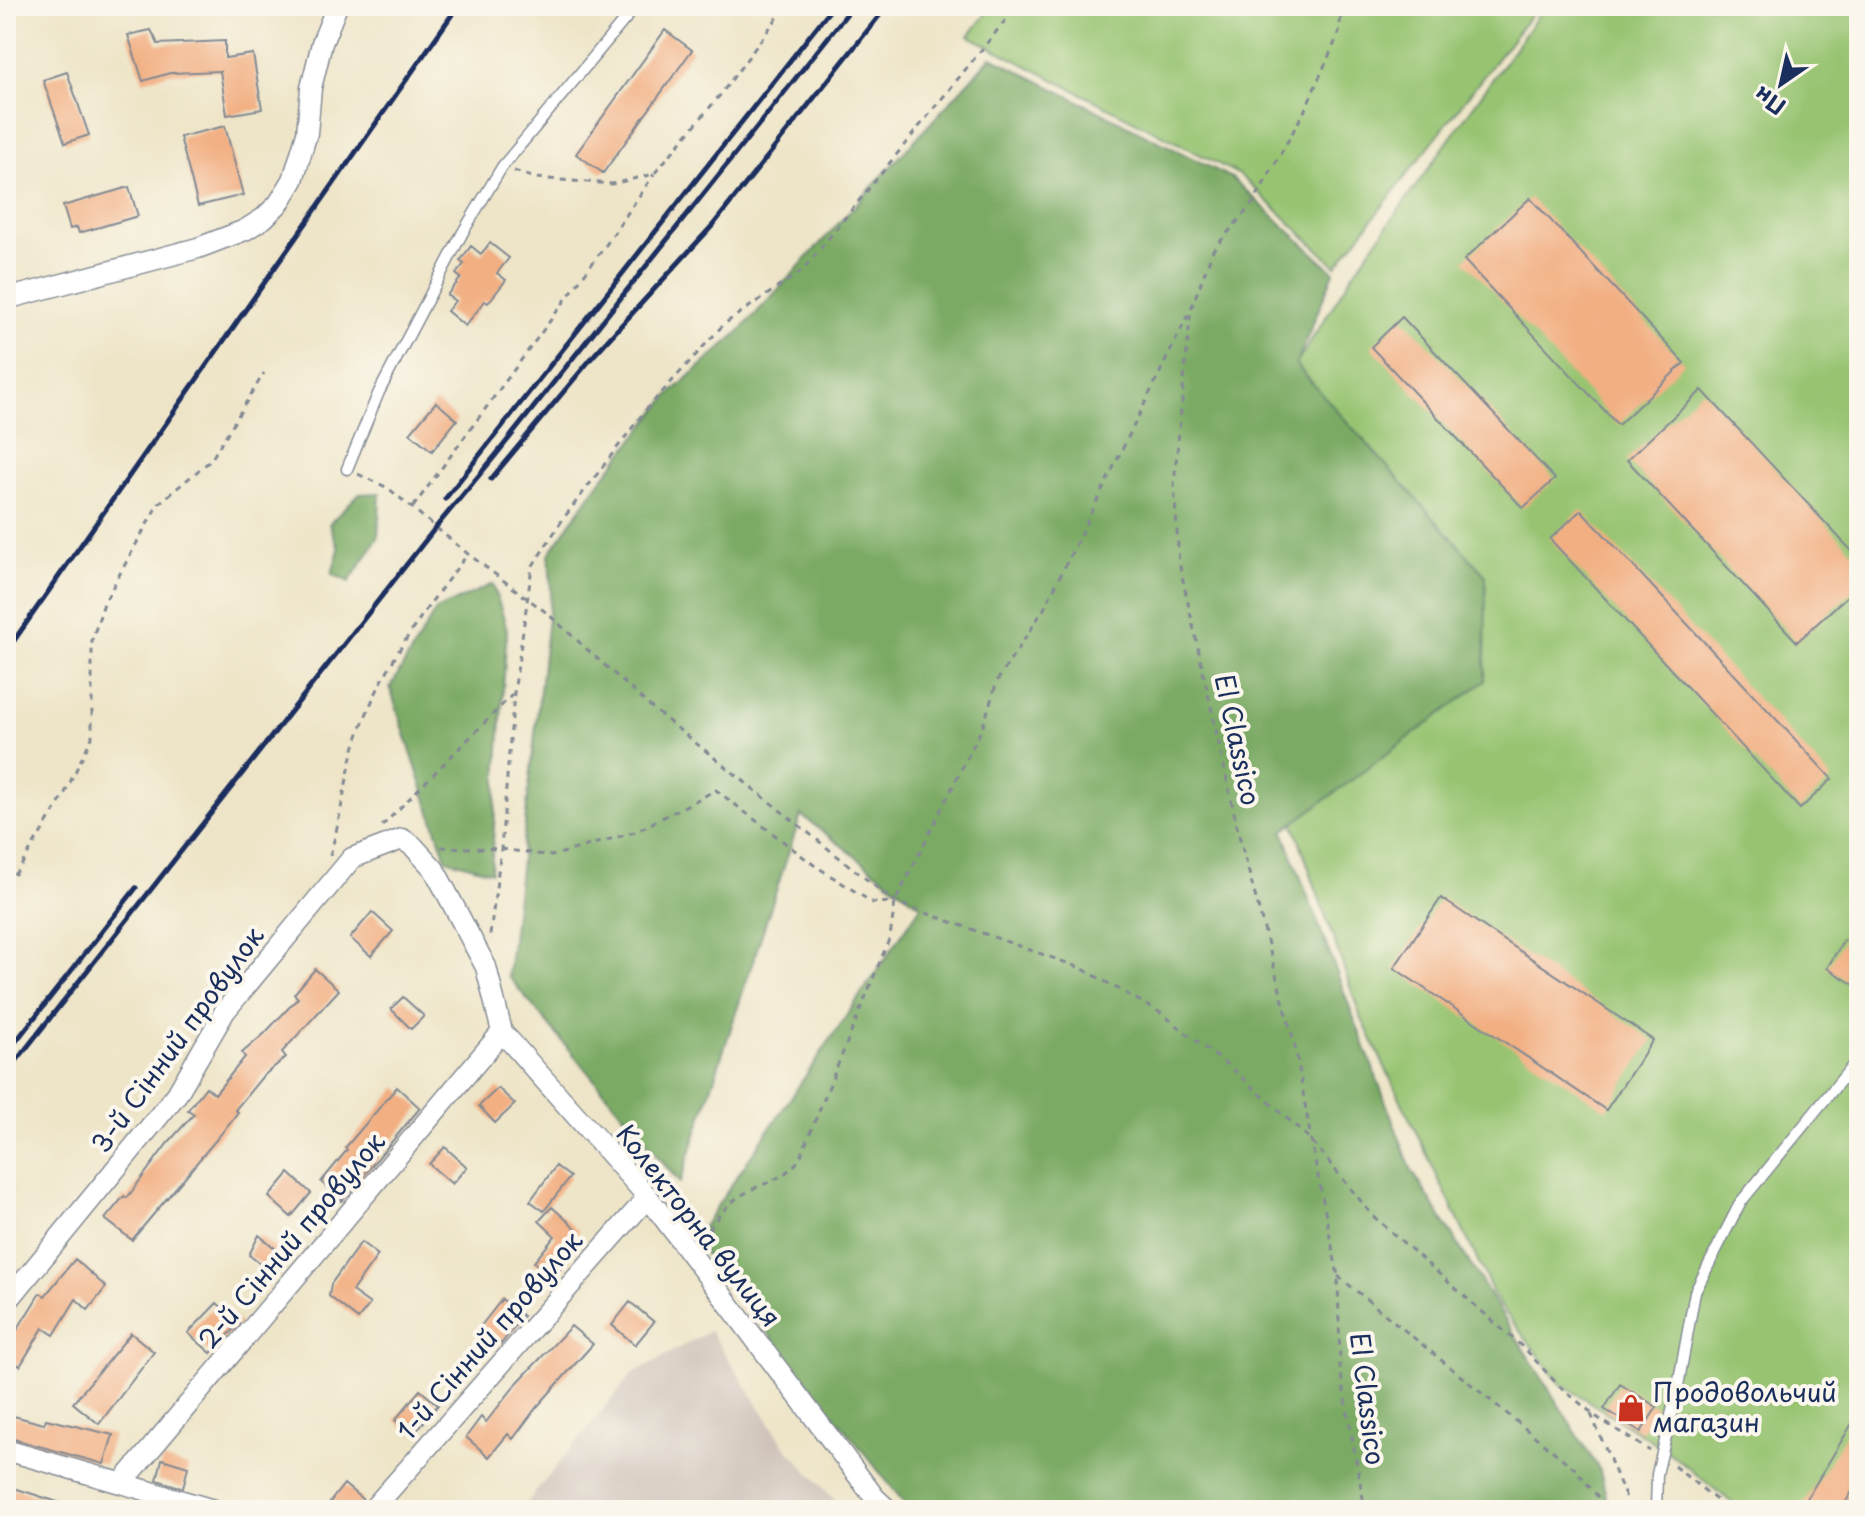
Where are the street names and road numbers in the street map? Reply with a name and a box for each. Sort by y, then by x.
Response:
street label: El Classico [1206,671,1271,809]
street label: 3-й Сінний провулок [81,917,273,1160]
street label: Колекторна вулиця [608,1116,791,1335]
street label: 2-й Сінний провулок [188,1123,394,1357]
street label: 1-й Сінний провулок [387,1221,591,1448]
street label: El Classico [1341,1330,1396,1467]

